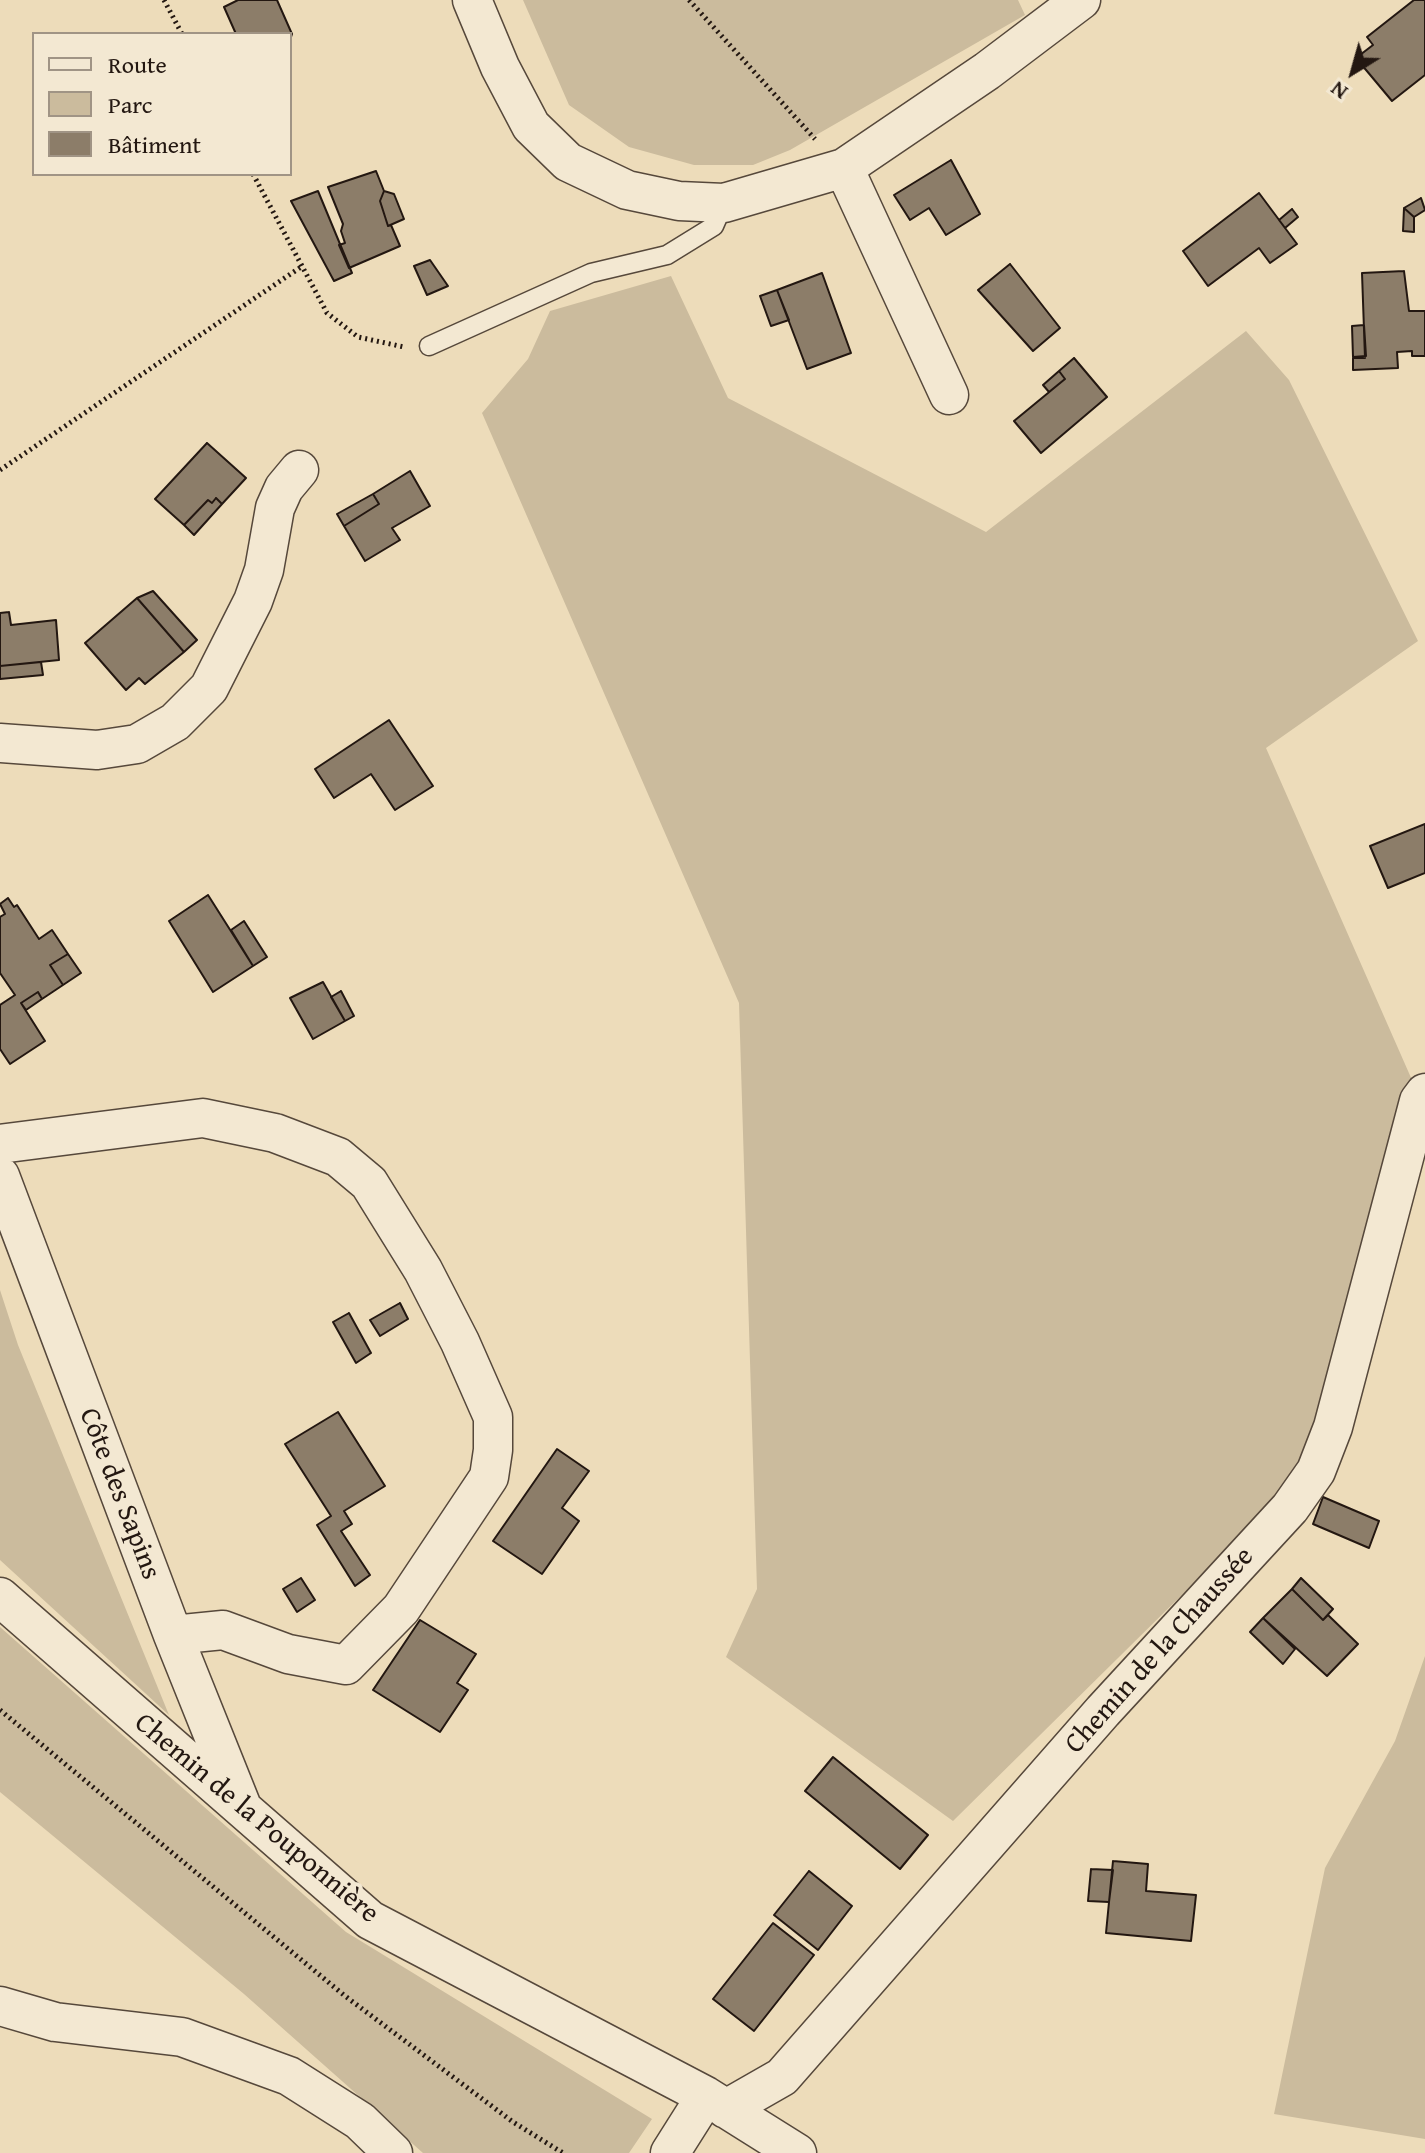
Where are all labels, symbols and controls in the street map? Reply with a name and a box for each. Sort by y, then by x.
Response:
legend [32,32,292,176]
north arrow [1313,32,1393,112]
text: Route [108,47,167,82]
text: N [1323,74,1354,108]
text: Parc [108,87,152,122]
text: Bâtiment [108,127,201,162]
street label: Côte des Sapins [71,1404,167,1584]
street label: Chemin de la Chaussée [1059,1541,1261,1761]
street label: Chemin de la Pouponnière [127,1707,385,1931]

